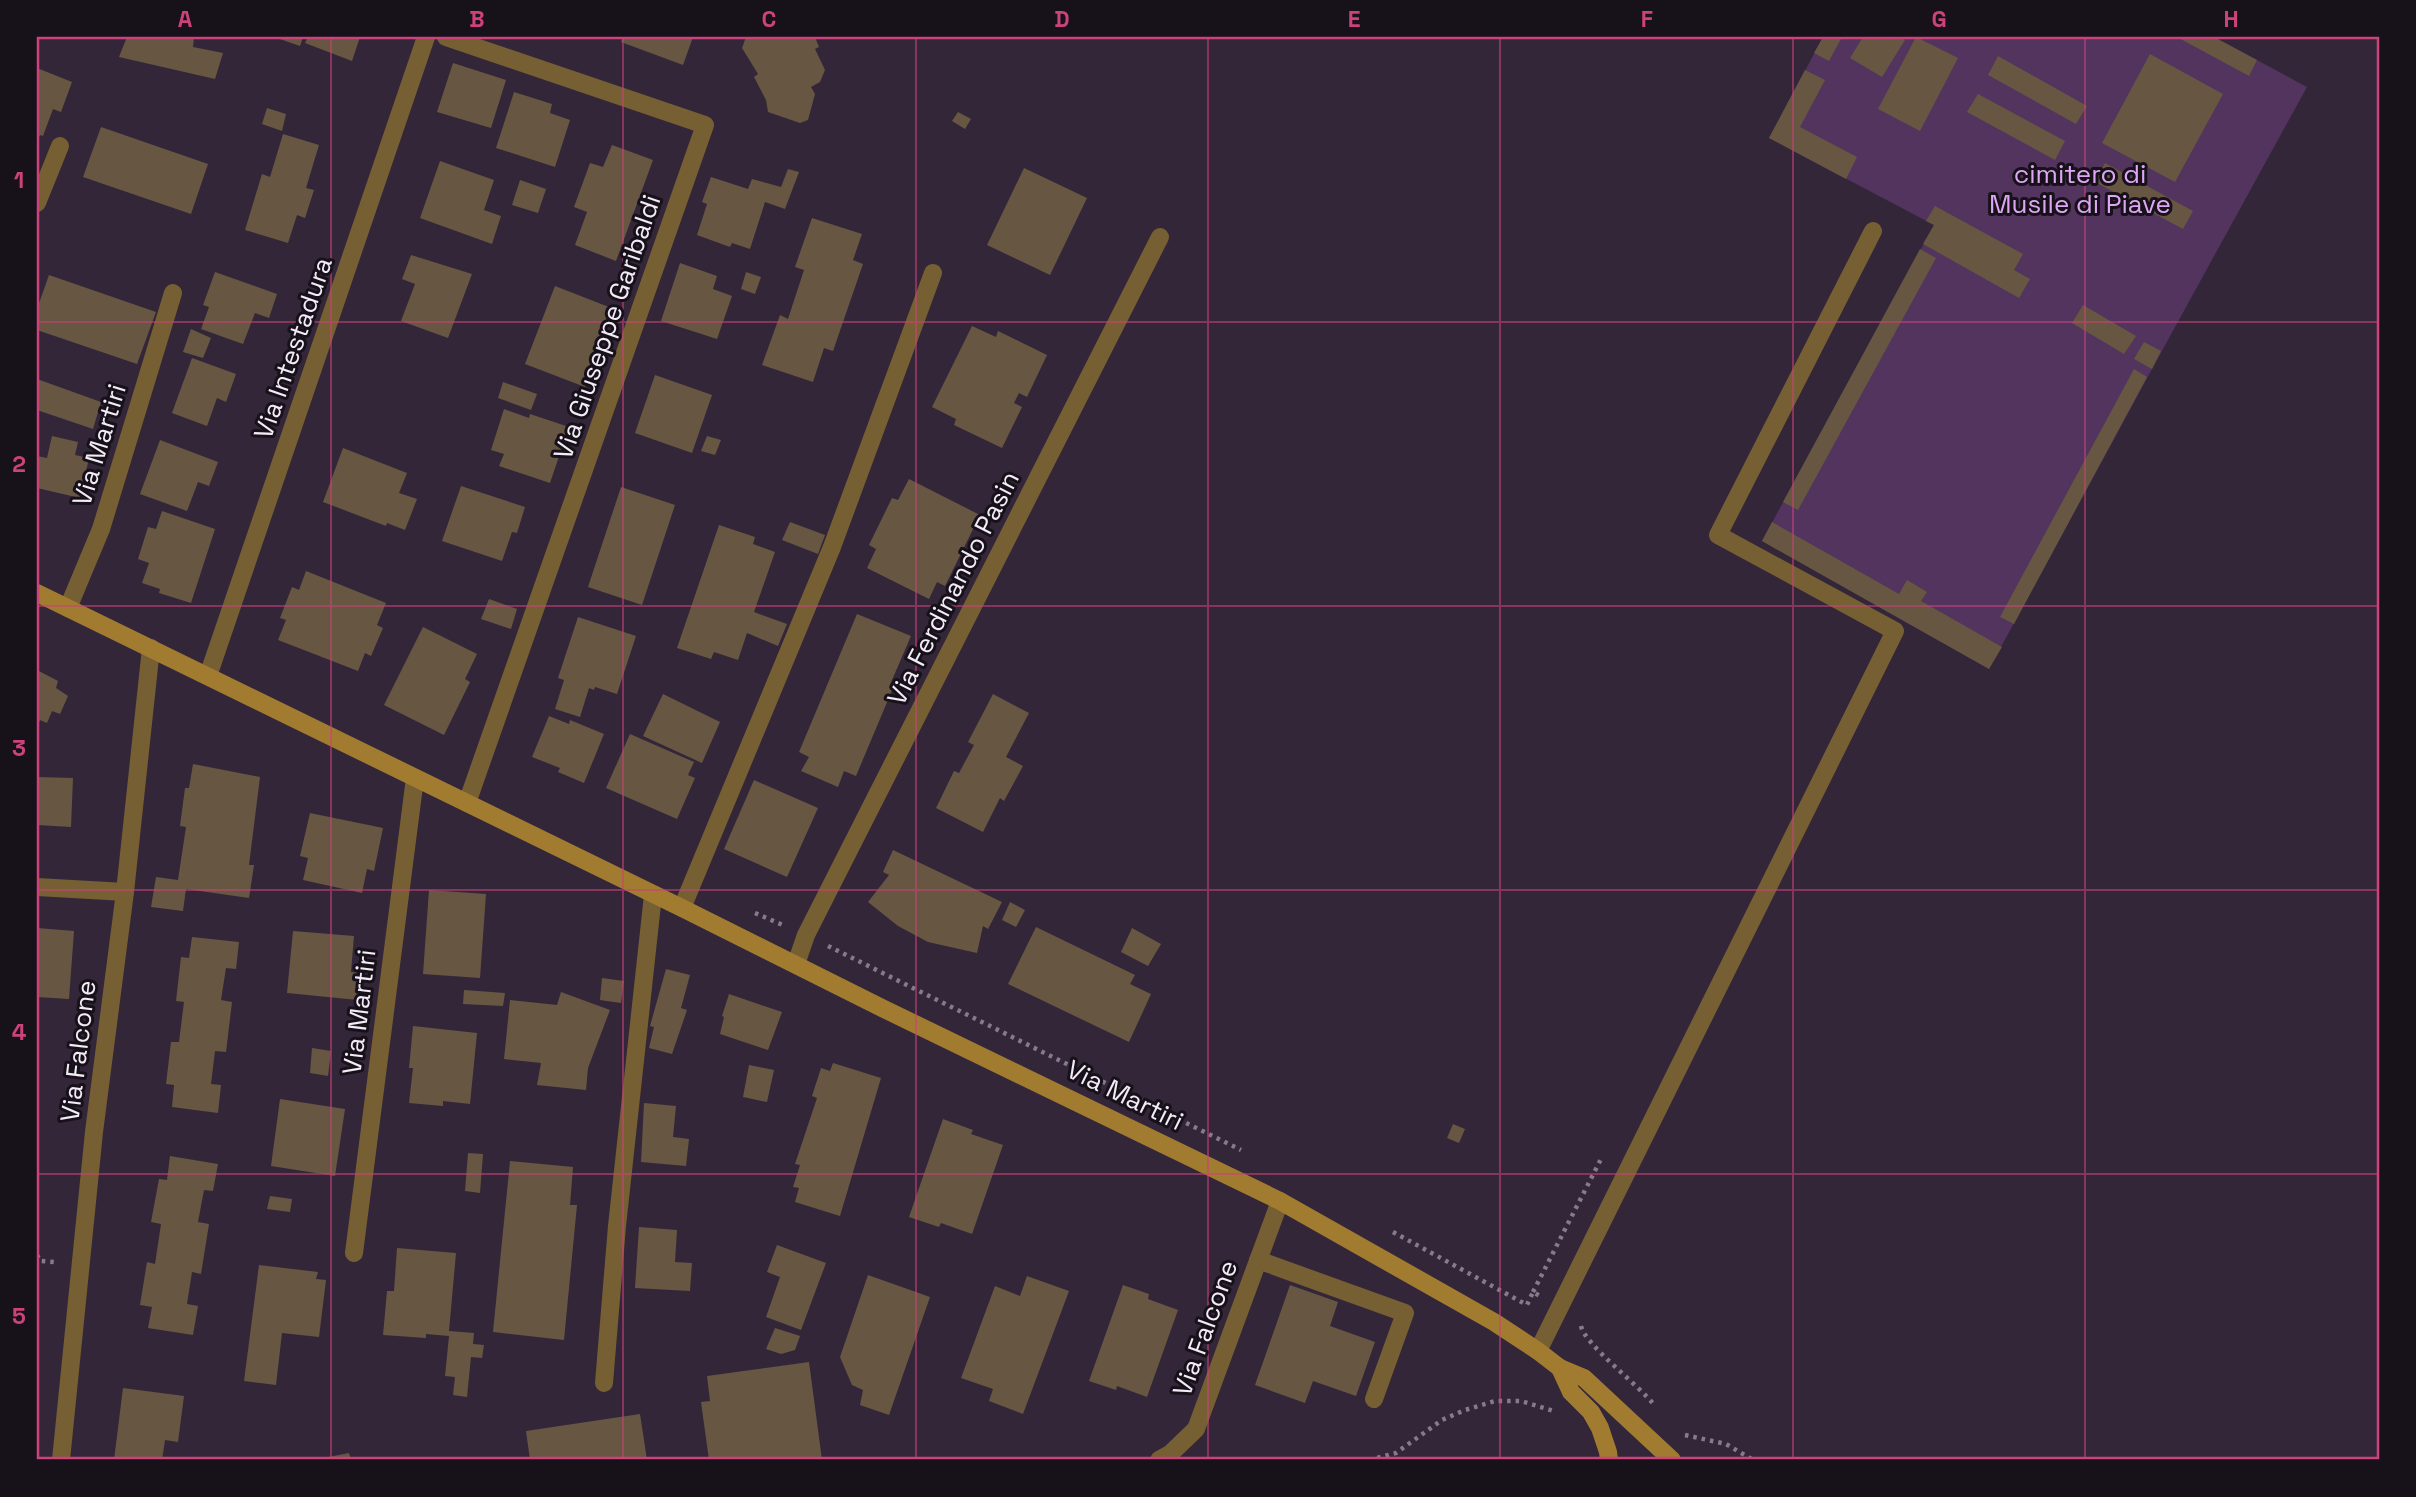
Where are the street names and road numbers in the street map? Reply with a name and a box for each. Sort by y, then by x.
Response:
street label: Via Giuseppe Garibaldi [546,190,668,464]
street label: Via Intestadura [246,253,340,443]
street label: Via Martiri [64,380,134,510]
street label: Via Ferdinando Pasin [879,465,1027,711]
street label: Via Martiri [334,947,384,1077]
street label: Via Falcone [52,978,104,1124]
street label: Via Martiri [1061,1052,1189,1138]
street label: Via Falcone [1165,1255,1245,1401]

